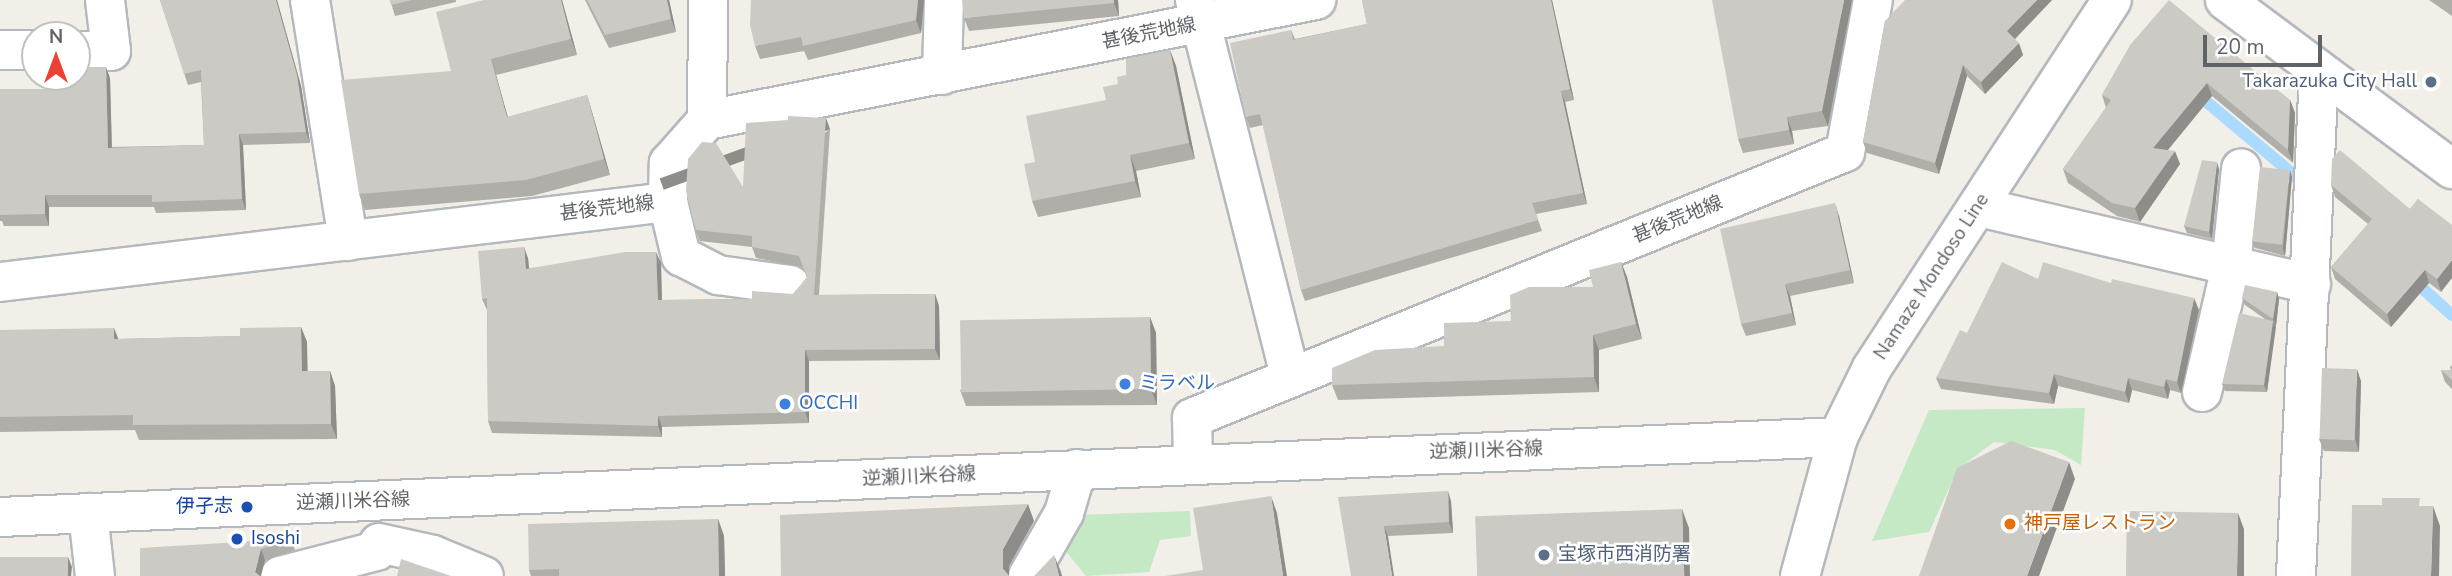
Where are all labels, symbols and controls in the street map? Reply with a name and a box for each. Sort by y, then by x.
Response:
street label: 甚後荒地線 [1100,14,1198,54]
north arrow [21,21,91,91]
scale bar [2207,21,2326,65]
text: N [49,24,63,50]
text: 20 m [2216,33,2265,61]
place label: Takarazuka City Hall [2242,71,2417,93]
marker: Takarazuka City Hall [2423,74,2439,90]
street label: Namaze Mondoso Line [1870,190,1994,364]
street label: 甚後荒地線 [558,192,656,226]
street label: 甚後荒地線 [1630,192,1726,248]
place label: ミラベル [1139,373,1215,395]
marker: ミラベル [1117,376,1133,392]
place label: OCCHI [799,393,858,415]
marker: OCCHI [777,396,793,412]
street label: 逆瀬川米谷線 [1429,438,1543,464]
street label: 逆瀬川米谷線 [861,463,977,491]
street label: 逆瀬川米谷線 [296,489,410,515]
place label: 伊孑志 [176,496,233,518]
marker: 伊孑志 [239,499,255,515]
place label: 神戸屋レストラン [2024,513,2176,535]
marker: 神戸屋レストラン [2002,516,2018,532]
place label: Isoshi [251,528,300,550]
marker: Isoshi [229,531,245,547]
place label: 宝塚市西消防署 [1558,544,1691,566]
marker: 宝塚市西消防署 [1536,547,1552,563]

